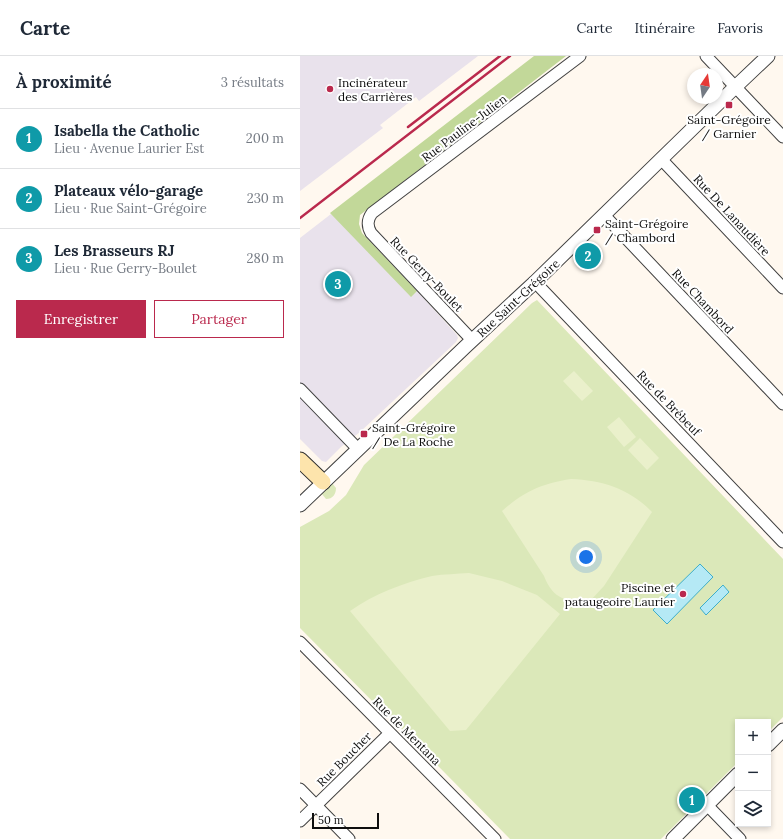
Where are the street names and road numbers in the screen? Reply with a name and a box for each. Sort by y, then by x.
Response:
street label: Rue Pauline-Julien [418,91,510,165]
street label: Rue De Lanaudière [691,171,774,259]
street label: Rue Gerry-Boulet [387,233,467,315]
street label: Rue Saint-Grégoire [473,255,563,340]
street label: Rue Chambord [669,265,737,337]
street label: Rue de Brébeuf [634,367,705,439]
street label: Rue de Mentana [370,694,444,768]
street label: Rue Boucher [313,728,375,790]

